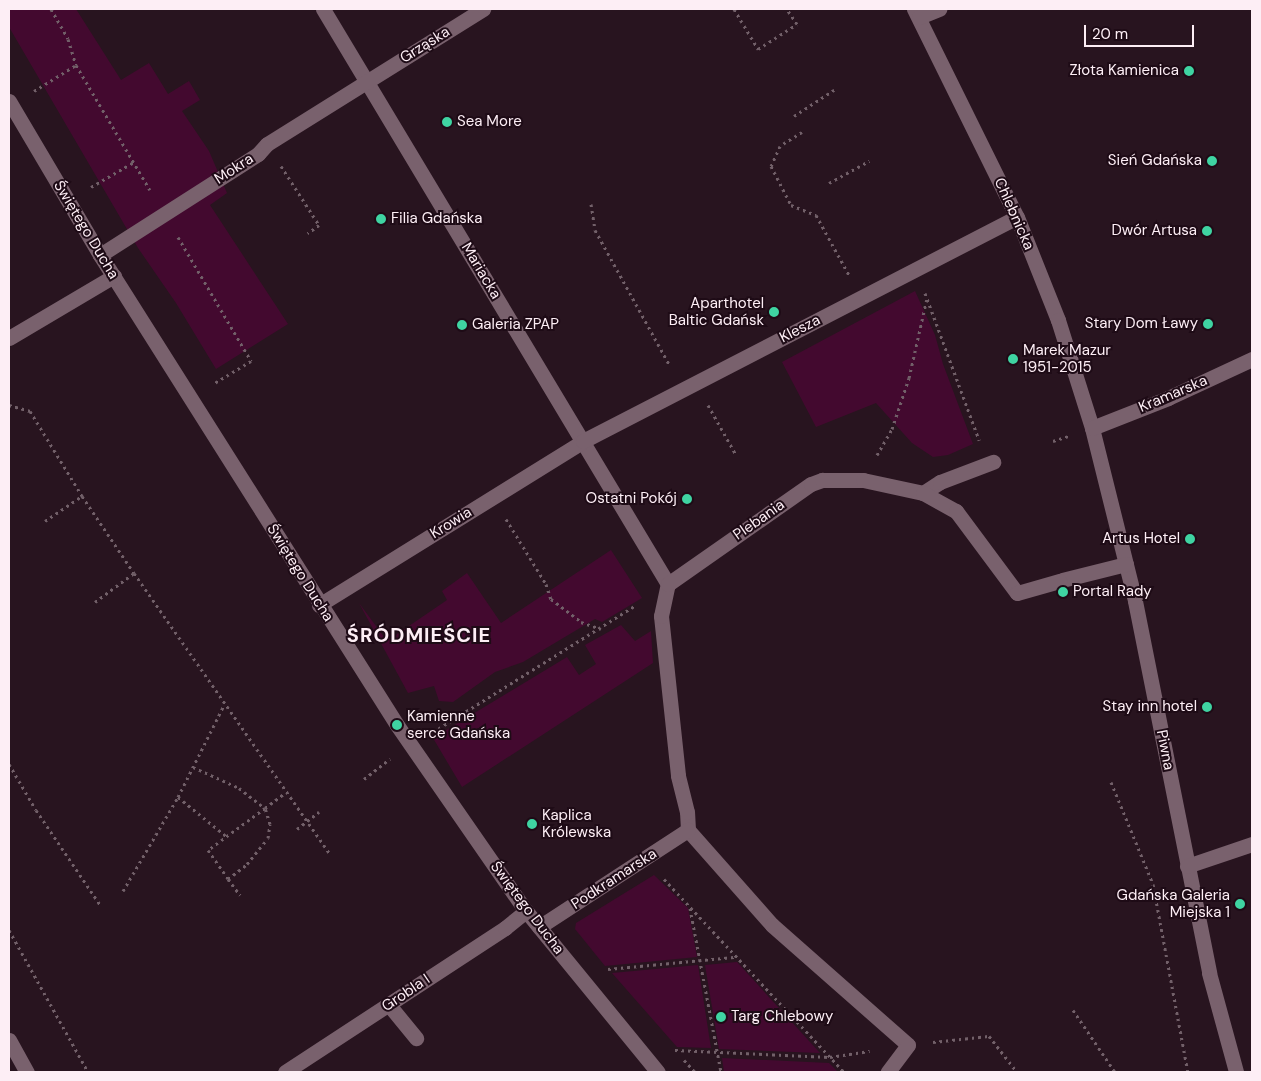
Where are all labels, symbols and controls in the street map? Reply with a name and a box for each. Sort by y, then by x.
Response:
scale bar [1086,15,1196,47]
street label: Grząska [397,23,453,67]
text: 20 m [1092,24,1128,44]
place label: Złota Kamienica [1069,62,1179,80]
marker: Złota Kamienica [1183,65,1195,77]
place label: Sea More [457,113,522,131]
marker: Sea More [441,116,453,128]
street label: Mokra [211,150,257,188]
place label: Sień Gdańska [1108,152,1202,170]
marker: Sień Gdańska [1206,155,1218,167]
street label: Chlebnicka [990,175,1038,253]
street label: Świętego Ducha [50,178,122,282]
place label: Filia Gdańska [391,210,482,228]
marker: Filia Gdańska [375,213,387,225]
place label: Dwór Artusa [1111,222,1197,240]
marker: Dwór Artusa [1201,225,1213,237]
street label: Mariacka [457,240,505,302]
place label: Aparthotel Baltic Gdańsk [669,294,764,329]
marker: Aparthotel Baltic Gdańsk [768,306,780,318]
street label: Klesza [777,311,823,347]
place label: Stary Dom Ławy [1085,315,1198,333]
place label: Galeria ZPAP [472,316,559,334]
marker: Stary Dom Ławy [1202,318,1214,330]
marker: Galeria ZPAP [456,319,468,331]
place label: Marek Mazur 1951-2015 [1023,341,1111,376]
marker: Marek Mazur 1951-2015 [1007,353,1019,365]
street label: Kramarska [1136,372,1210,416]
place label: Ostatni Pokój [586,490,677,508]
marker: Ostatni Pokój [681,493,693,505]
street label: Plebania [730,496,788,544]
street label: Krowia [427,503,475,543]
street label: Świętego Ducha [263,521,337,625]
place label: Artus Hotel [1102,530,1180,548]
marker: Artus Hotel [1184,533,1196,545]
place label: Portal Rady [1073,583,1152,601]
marker: Portal Rady [1057,586,1069,598]
district label: ŚRÓDMIEŚCIE [345,623,493,647]
place label: Stay inn hotel [1103,698,1197,716]
marker: Stay inn hotel [1201,701,1213,713]
place label: Kamienne serce Gdańska [407,707,510,742]
marker: Kamienne serce Gdańska [391,719,403,731]
street label: Piwna [1152,728,1178,772]
place label: Kaplica Królewska [542,806,611,841]
marker: Kaplica Królewska [526,818,538,830]
street label: Podkramarska [568,845,660,913]
street label: Świętego Ducha [486,858,568,958]
place label: Gdańska Galeria Miejska 1 [1117,886,1230,921]
marker: Gdańska Galeria Miejska 1 [1234,898,1246,910]
street label: Grobla I [379,970,433,1016]
place label: Targ Chlebowy [731,1008,833,1026]
marker: Targ Chlebowy [715,1011,727,1023]

